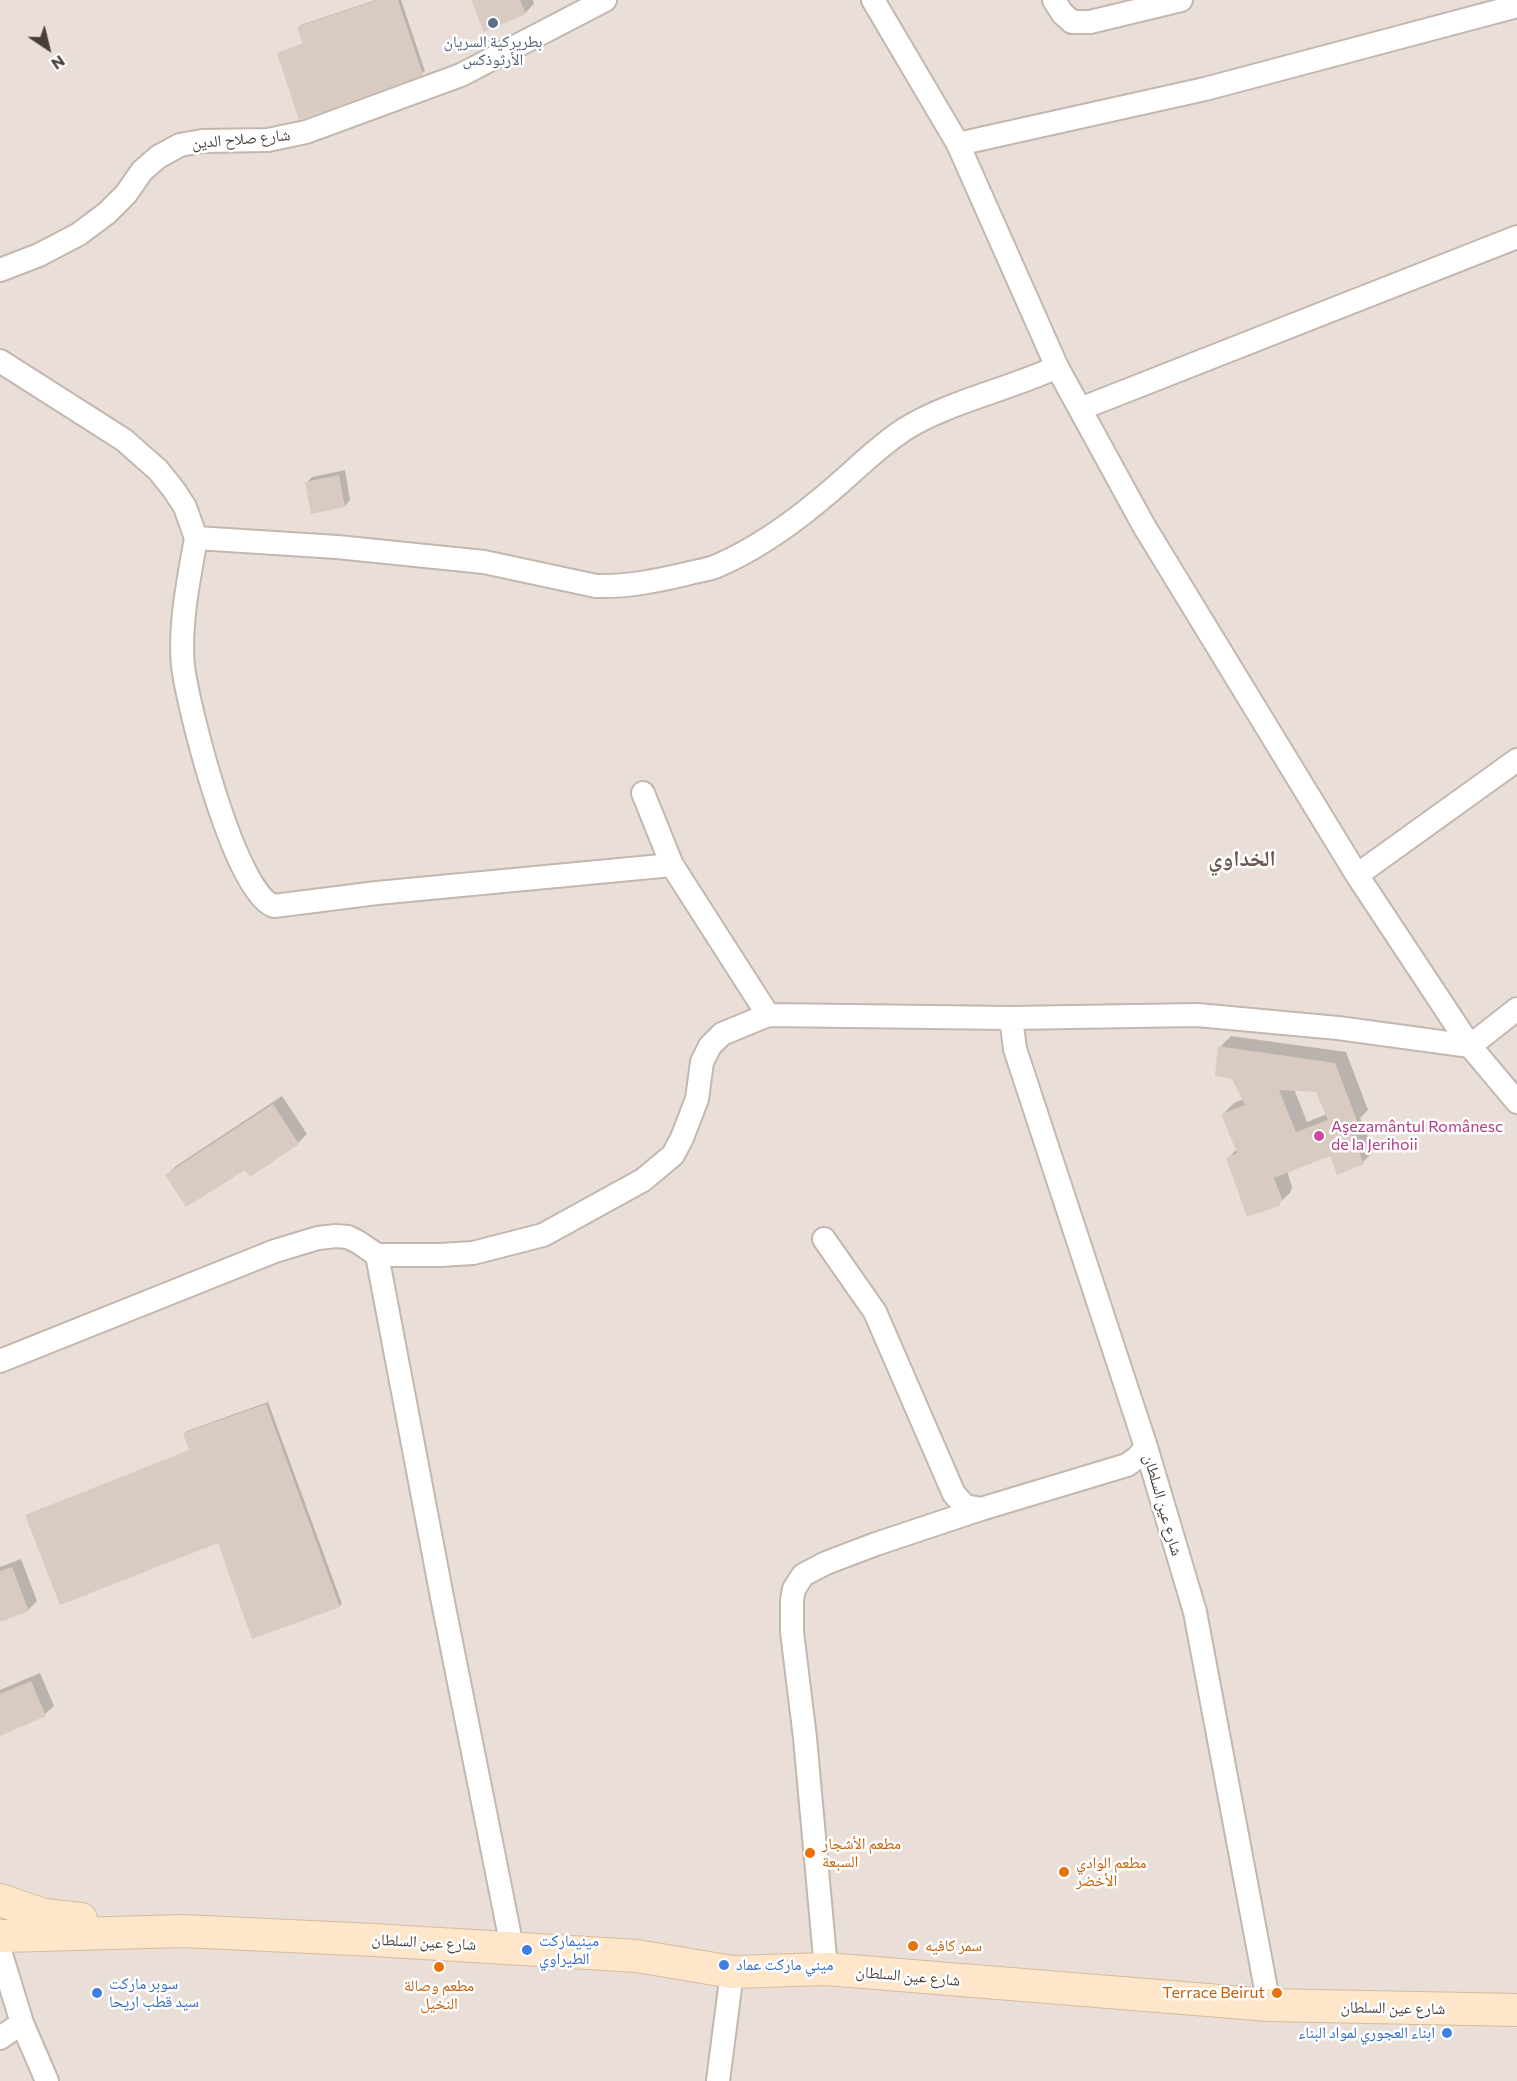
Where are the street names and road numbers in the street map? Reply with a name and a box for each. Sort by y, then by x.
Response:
street label: شارع صلاح الدين [191,125,291,153]
street label: شارع عين السلطان [1139,1452,1187,1558]
street label: شارع عين السلطان [371,1930,477,1954]
street label: شارع عين السلطان [855,1962,961,1990]
street label: شارع عين السلطان [1340,1997,1446,2019]

